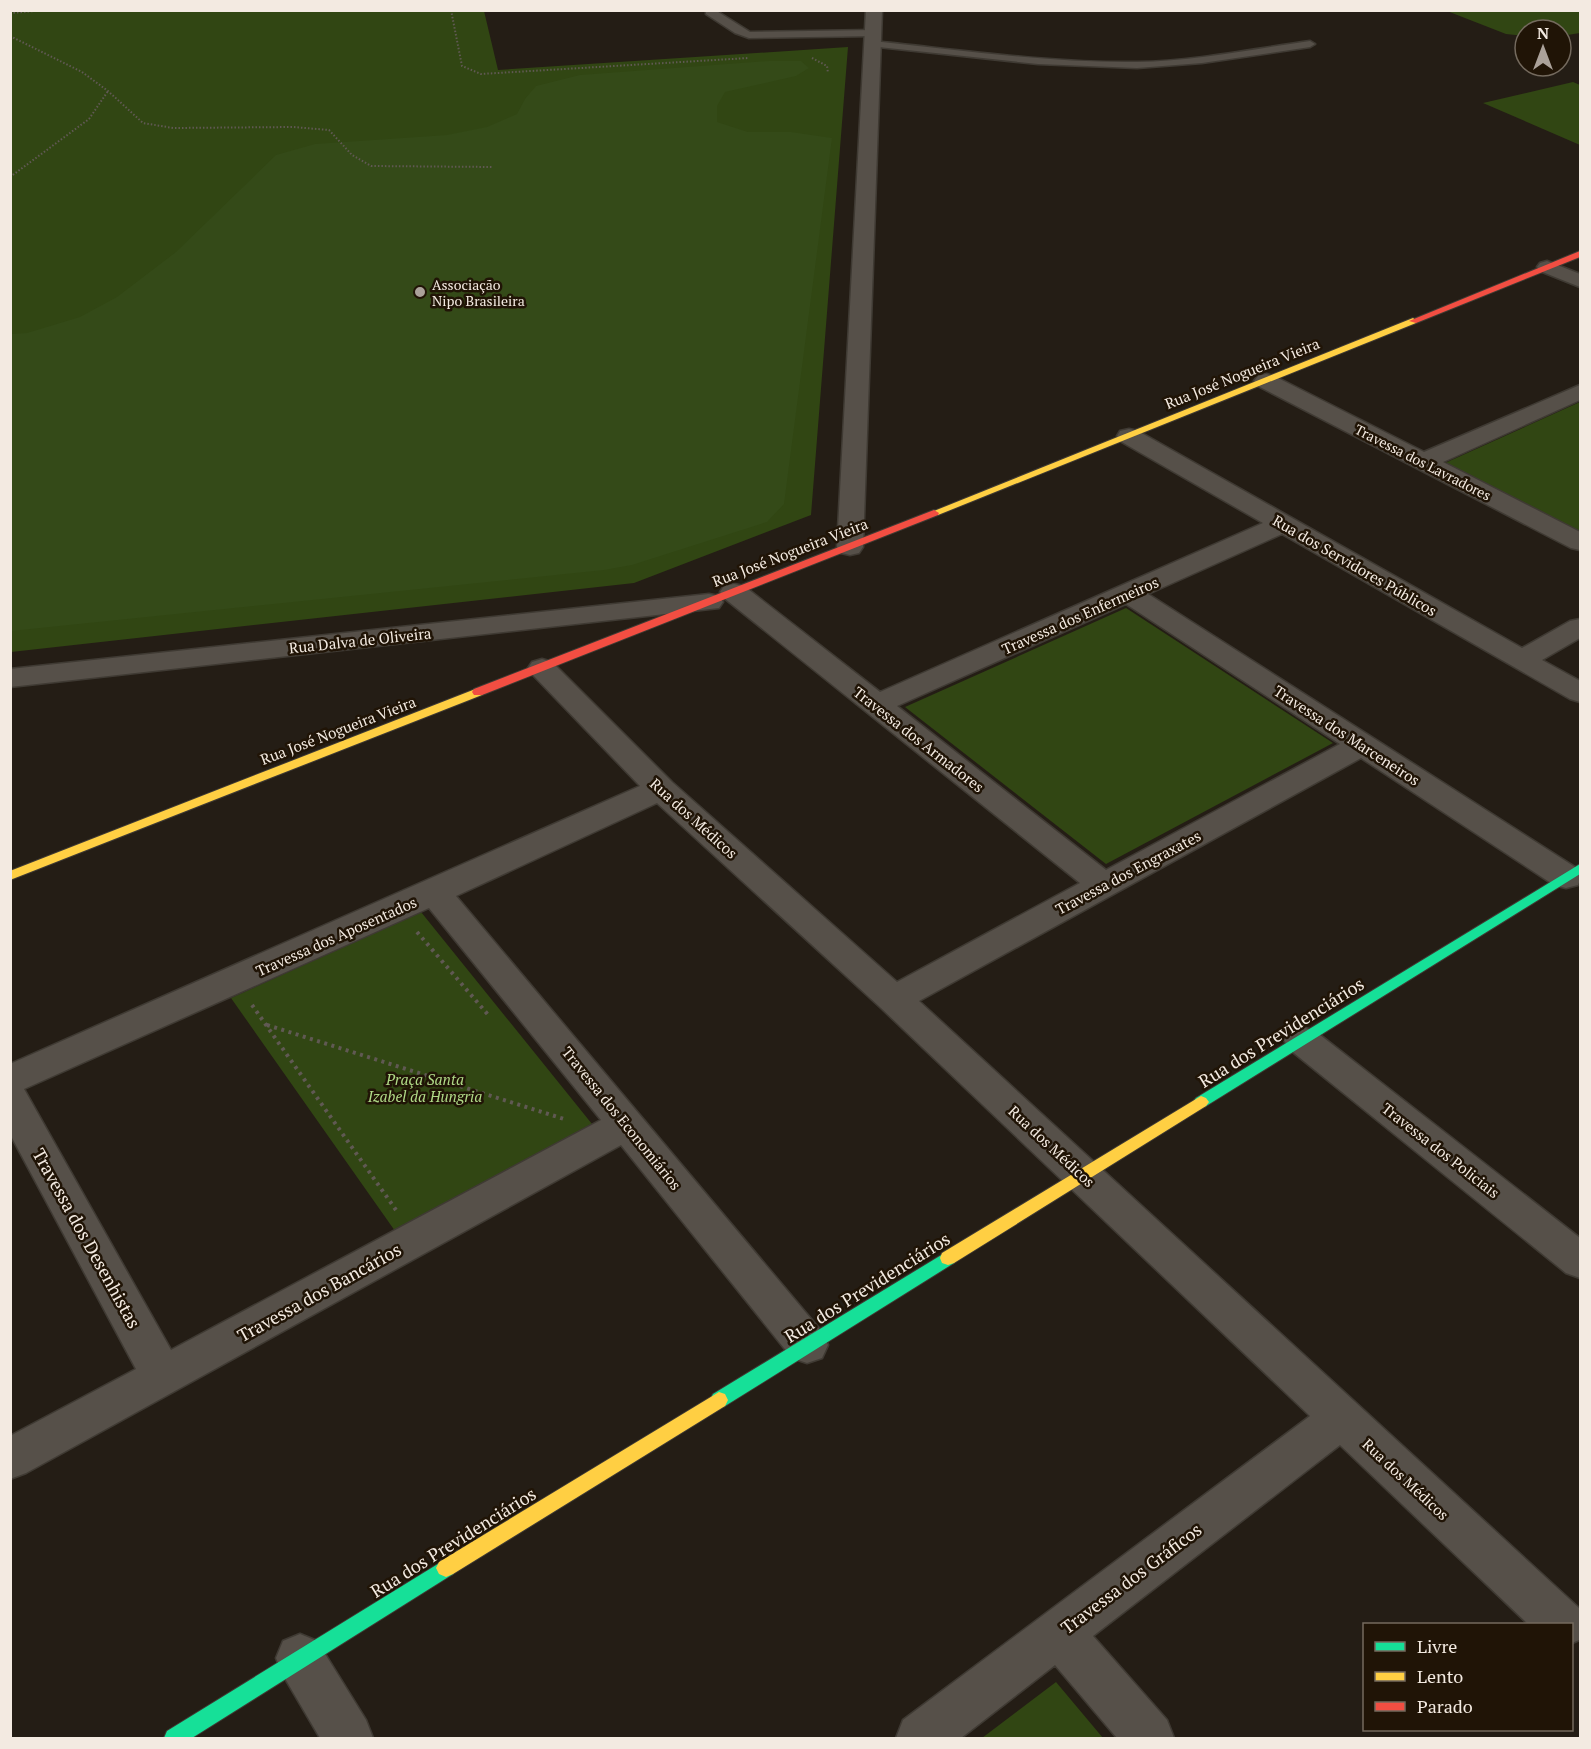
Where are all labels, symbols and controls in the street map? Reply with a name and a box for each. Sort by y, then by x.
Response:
north arrow [1513,18,1573,78]
text: N [1537,22,1549,44]
place label: Associação Nipo Brasileira [432,275,525,310]
marker: Associação Nipo Brasileira [413,285,427,299]
street label: Rua José Nogueira Vieira [1162,333,1323,413]
street label: Travessa dos Lavradores [1352,419,1494,505]
street label: Rua dos Servidores Públicos [1269,510,1441,620]
street label: Rua José Nogueira Vieira [709,513,871,591]
street label: Travessa dos Enfermeiros [999,571,1161,659]
street label: Rua Dalva de Oliveira [288,623,433,657]
street label: Travessa dos Marceneiros [1270,680,1424,790]
street label: Travessa dos Armadores [850,682,988,796]
street label: Rua José Nogueira Vieira [257,691,419,769]
street label: Rua dos Médicos [646,773,742,863]
street label: Travessa dos Engraxates [1052,825,1204,919]
street label: Travessa dos Aposentados [252,891,420,981]
street label: Rua dos Previdenciários [1194,971,1368,1093]
street label: Travessa dos Economiários [558,1042,686,1194]
park label: Praça Santa Izabel da Hungria [367,1069,482,1106]
street label: Travessa dos Policiais [1378,1098,1504,1202]
street label: Rua dos Médicos [1005,1101,1099,1191]
street label: Travessa dos Desenhistas [27,1144,147,1332]
street label: Rua dos Previdenciários [780,1226,954,1348]
street label: Travessa dos Bancários [233,1237,405,1347]
street label: Rua dos Médicos [1359,1434,1453,1524]
street label: Rua dos Previdenciários [366,1481,540,1603]
street label: Travessa dos Gráficos [1056,1517,1206,1639]
legend [1363,1623,1573,1731]
text: Livre [1417,1634,1457,1658]
text: Lento [1417,1664,1463,1688]
text: Parado [1417,1694,1473,1718]

